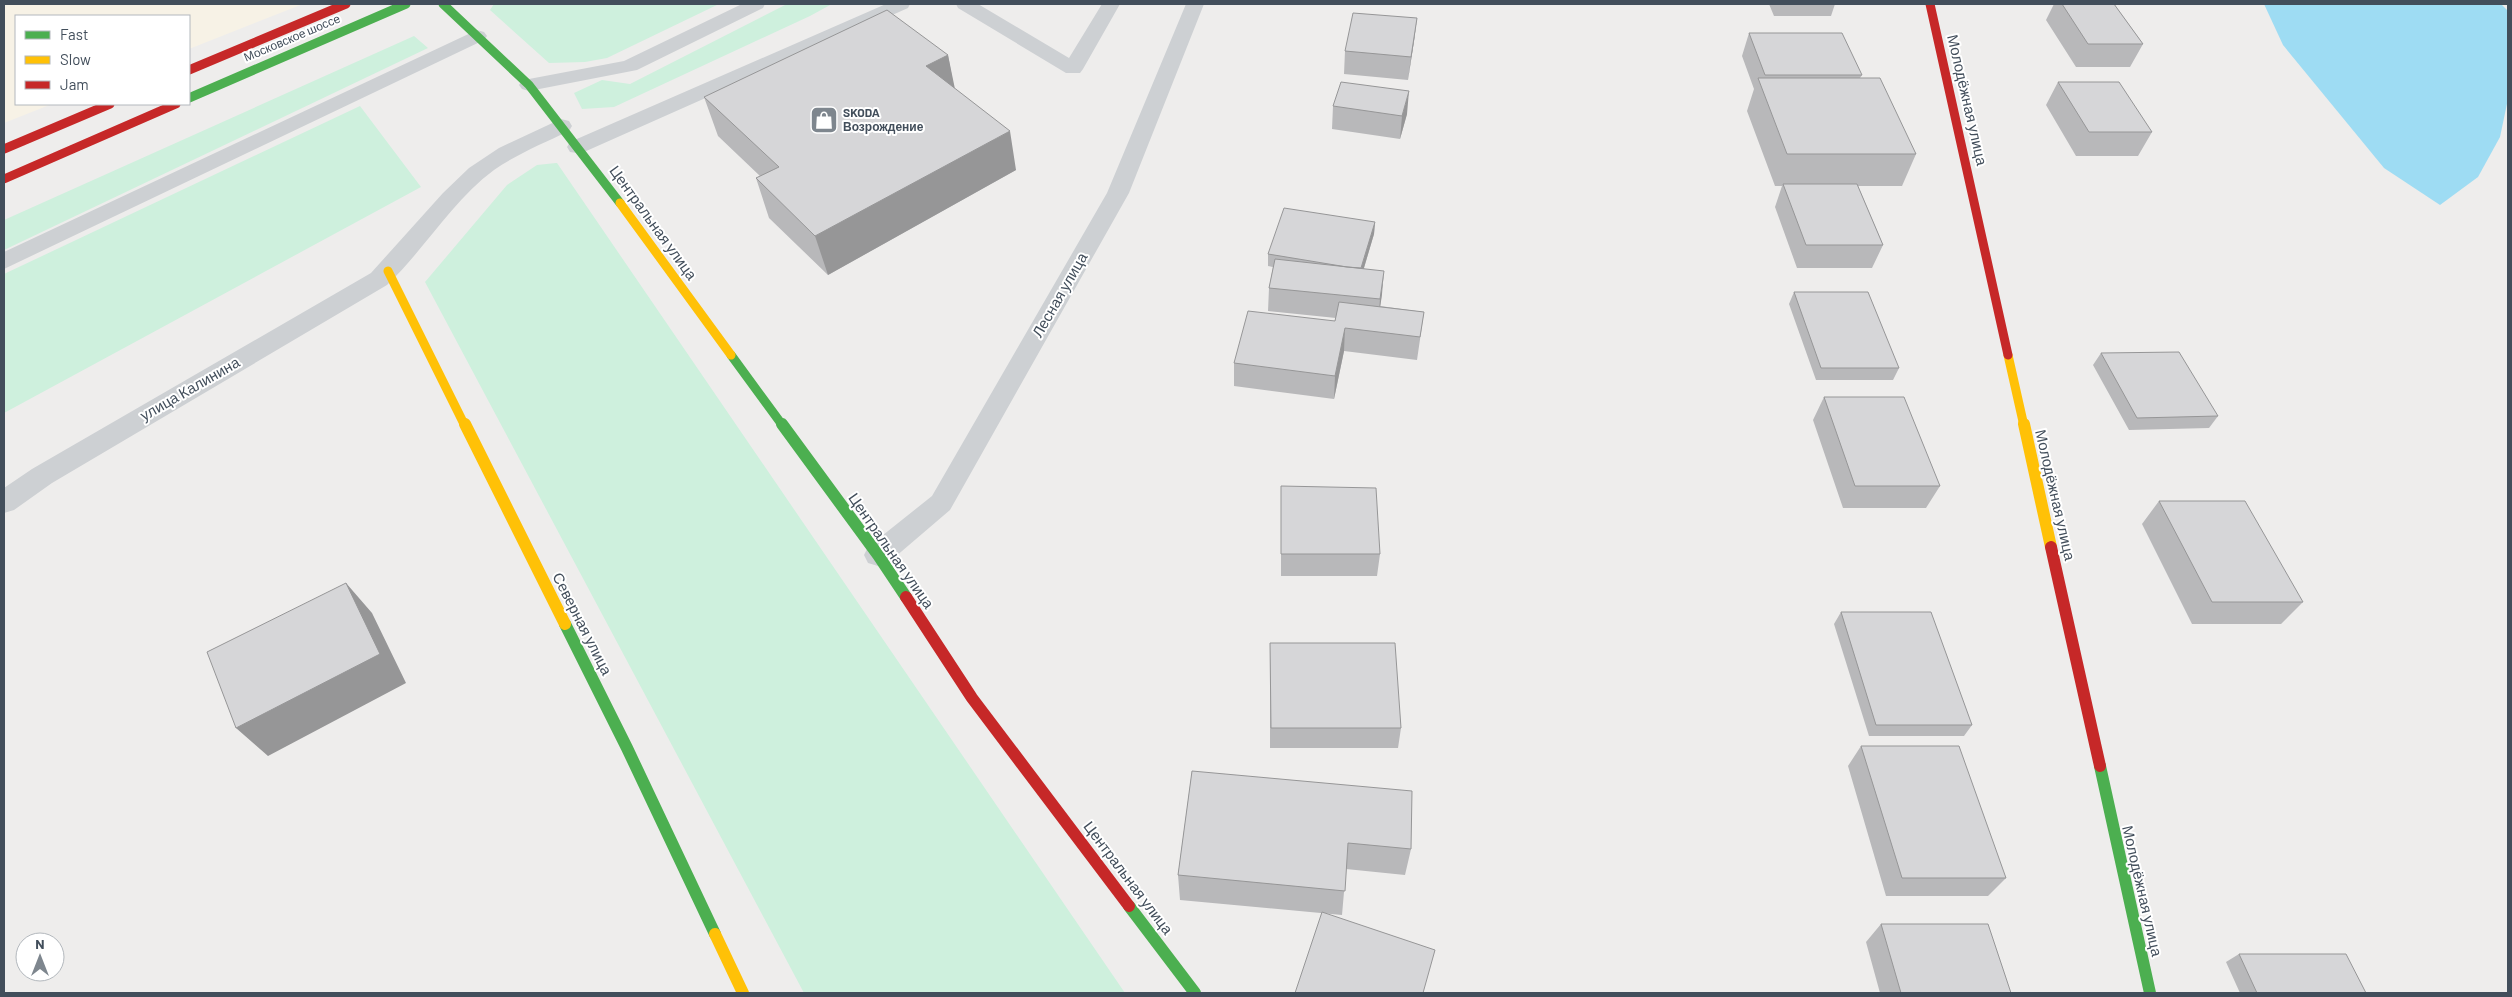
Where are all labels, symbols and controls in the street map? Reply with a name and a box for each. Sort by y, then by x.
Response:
street label: Московское шоссе [241,10,342,64]
legend [15,15,190,105]
text: Fast [60,25,88,43]
street label: Молодёжная улица [1944,33,1992,168]
text: Slow [60,50,91,68]
text: Jam [60,75,89,93]
shop icon: SKODA Возрождение [809,105,839,135]
place label: SKODA Возрождение [843,105,924,134]
street label: Центральная улица [606,162,702,284]
street label: Лесная улица [1028,248,1091,340]
street label: улица Калинина [137,352,243,424]
street label: Молодёжная улица [2032,428,2080,563]
street label: Центральная улица [845,489,939,612]
street label: Северная улица [549,569,617,678]
street label: Центральная улица [1080,817,1178,938]
street label: Молодёжная улица [2119,824,2167,959]
north arrow [15,932,65,982]
text: N [35,935,45,952]

